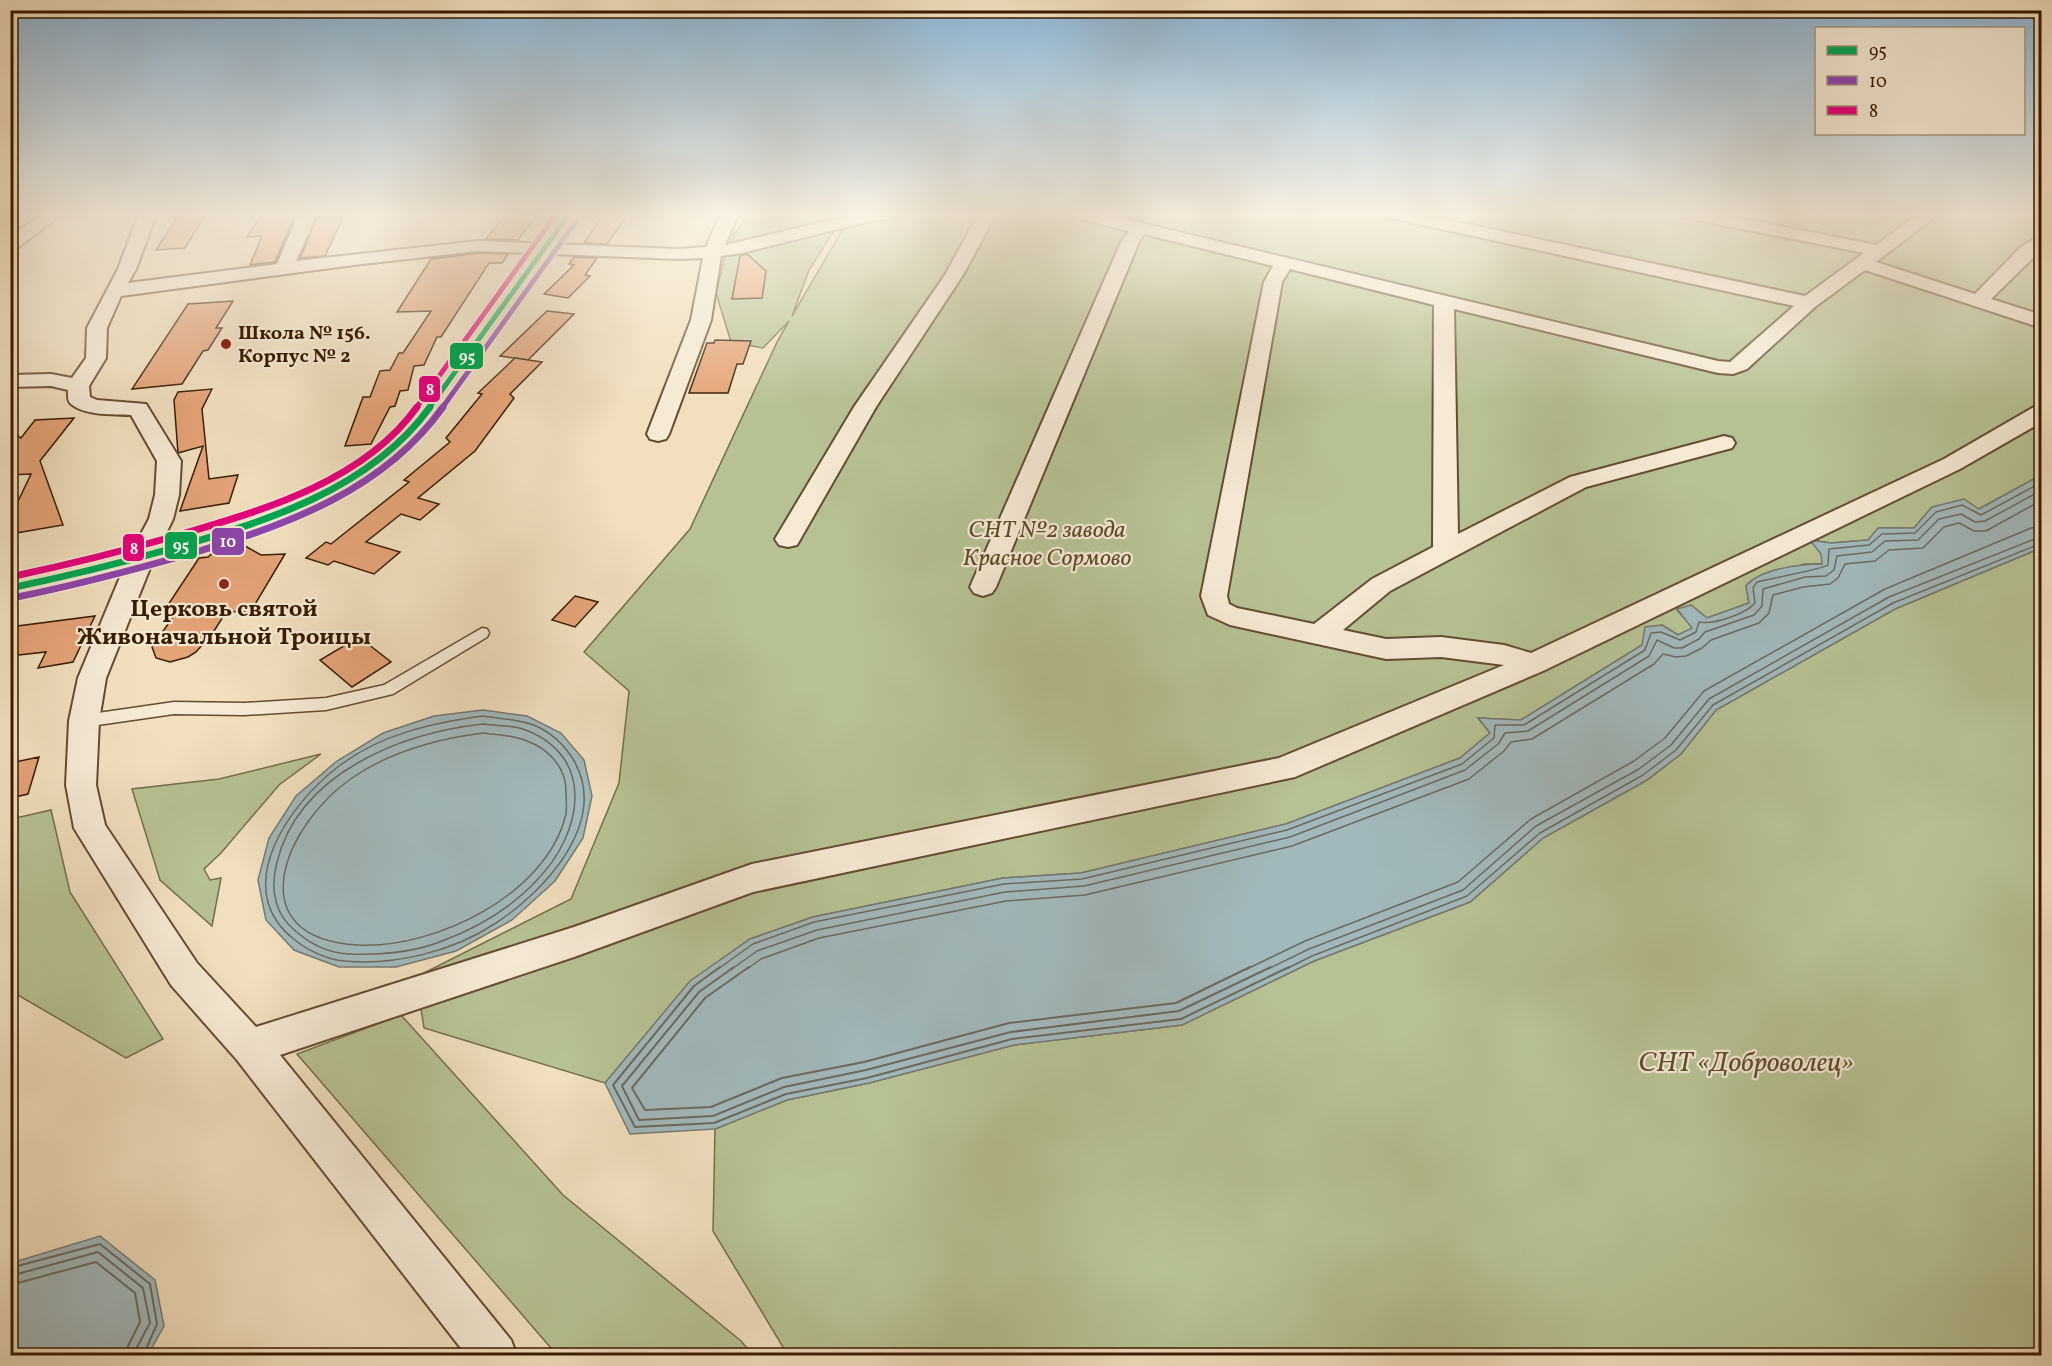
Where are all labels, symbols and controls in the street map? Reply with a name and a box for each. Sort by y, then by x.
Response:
legend [1815,27,2025,135]
text: 95 [1869,40,1887,65]
text: 10 [1869,70,1887,95]
text: 8 [1869,100,1878,125]
place label: Школа № 156. Корпус № 2 [238,320,371,371]
marker: Школа № 156. Корпус № 2 [219,337,233,351]
line badge: 95 [449,342,484,370]
text: 95 [459,347,476,369]
line badge: 8 [418,375,441,403]
text: 8 [426,380,434,402]
park label: СНТ №2 завода Красное Сормово [963,514,1131,576]
line badge: 10 [211,527,245,556]
line badge: 95 [164,531,198,560]
text: 10 [220,532,236,554]
line badge: 8 [122,533,145,562]
text: 95 [173,536,190,558]
text: 8 [130,539,138,561]
marker: Церковь святой Живоначальной Троицы [217,577,231,591]
place label: Церковь святой Живоначальной Троицы [77,593,371,655]
park label: СНТ «Доброволец» [1638,1044,1854,1083]

